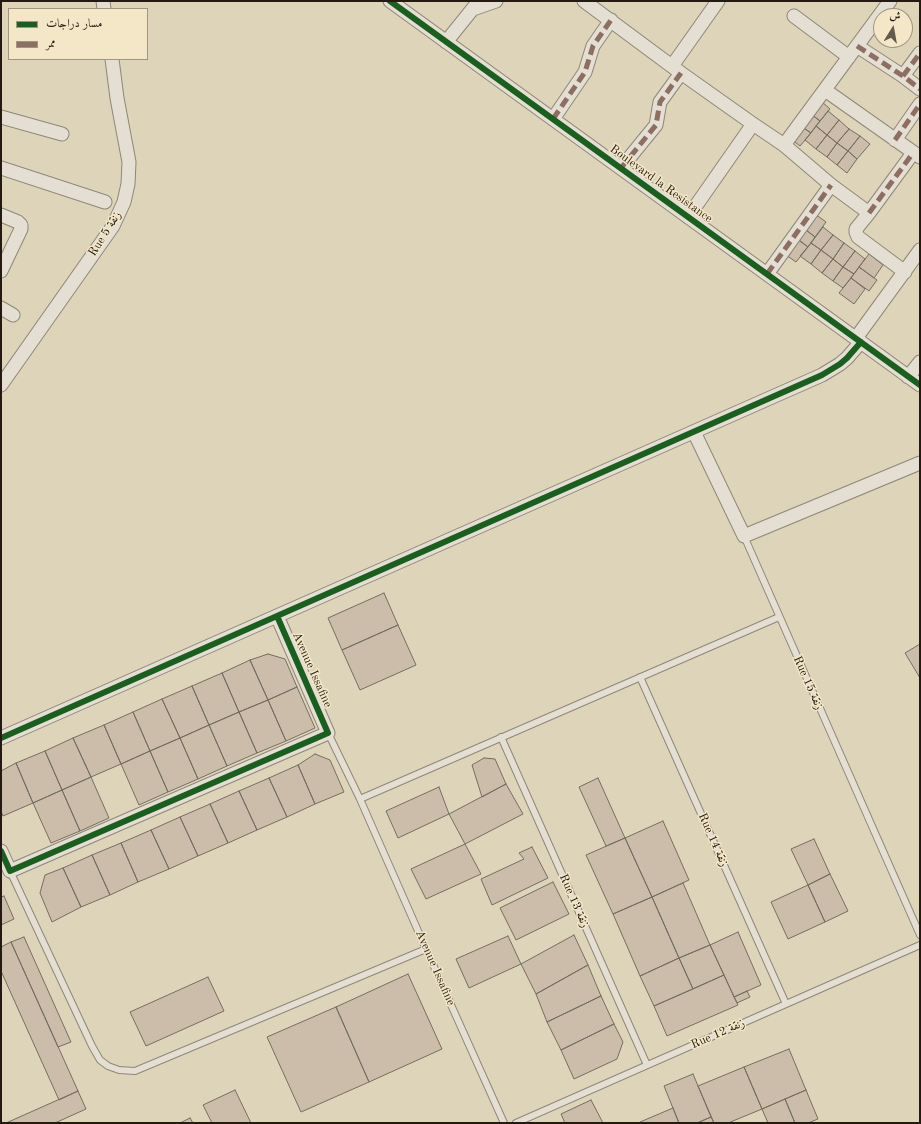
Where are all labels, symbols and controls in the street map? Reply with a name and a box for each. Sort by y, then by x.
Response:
legend [8,8,148,60]
north arrow [873,8,913,48]
text: ش [889,10,902,23]
text: مسار دراجات [46,18,102,30]
text: ممر [46,38,56,50]
street label: Boulevard la Resistance [607,142,715,226]
street label: Rue 5 زنقة [86,209,124,259]
street label: Avenue Issafine [289,630,335,710]
street label: Rue 15 زنقة [790,654,826,712]
street label: Rue 14 زنقة [695,811,731,869]
street label: Rue 13 زنقة [556,872,592,930]
street label: Avenue Issafine [412,928,458,1008]
street label: Rue 12 زنقة [689,1016,747,1052]

